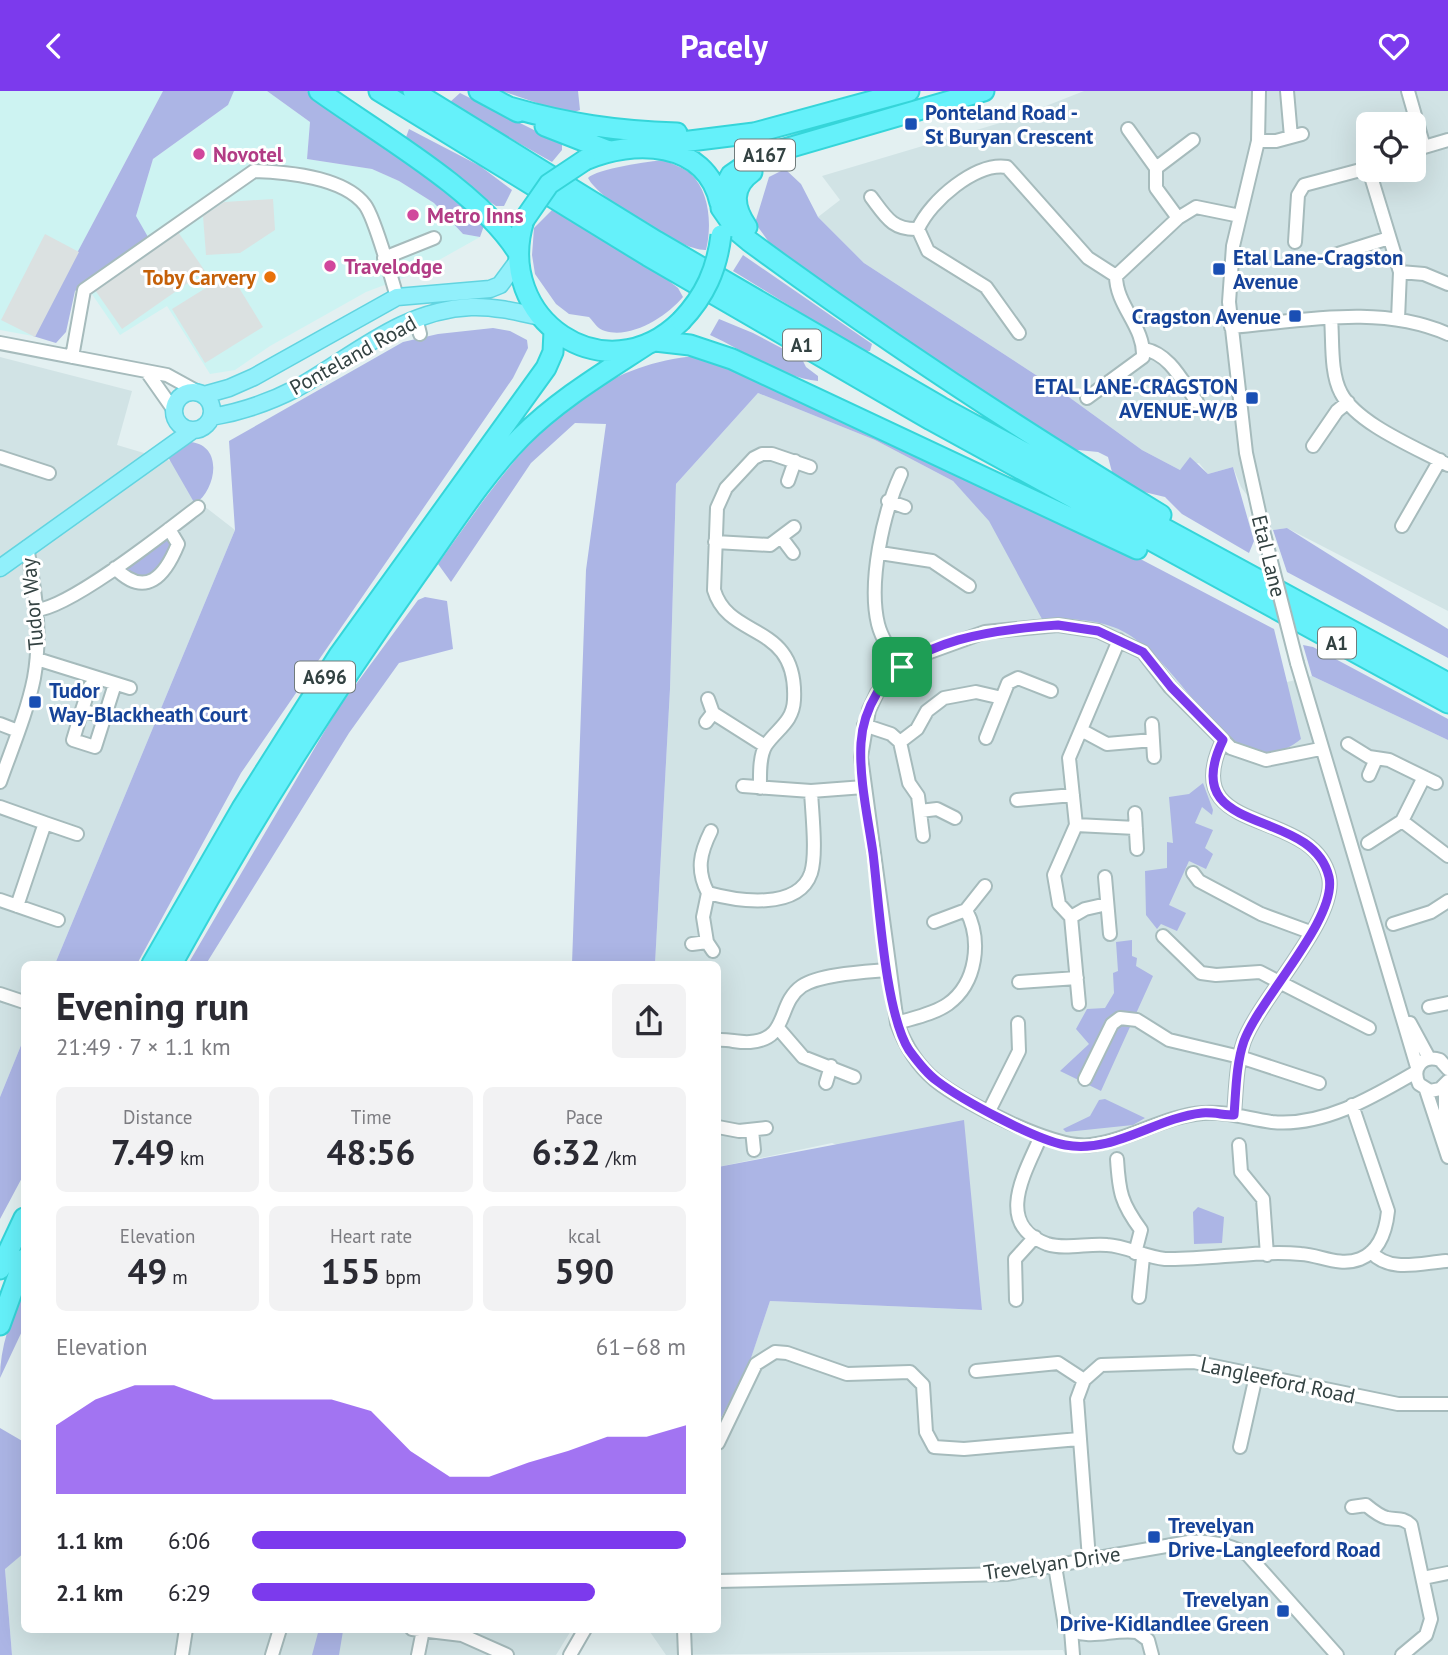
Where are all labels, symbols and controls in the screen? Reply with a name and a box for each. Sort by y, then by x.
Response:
text: Pacely [680,25,768,67]
icon: back [35,27,73,65]
icon: heart [1375,27,1413,65]
place label: Ponteland Road - St Buryan Crescent [925,99,1094,150]
map controls [1356,112,1426,182]
button: locate [1356,112,1426,182]
marker: Ponteland Road - St Buryan Crescent [903,116,919,132]
road number: A167 [735,139,795,171]
place label: Novotel [213,141,284,168]
marker: Novotel [191,146,207,162]
place label: Metro Inns [427,202,524,229]
marker: Metro Inns [405,207,421,223]
place label: Etal Lane-Cragston Avenue [1233,244,1403,295]
place label: Travelodge [344,253,443,280]
marker: Travelodge [322,258,338,274]
marker: Etal Lane-Cragston Avenue [1211,261,1227,277]
place label: Toby Carvery [143,264,257,291]
marker: Toby Carvery [262,269,278,285]
place label: Cragston Avenue [1132,303,1281,330]
marker: Cragston Avenue [1287,308,1303,324]
street label: Ponteland Road [285,309,421,401]
road number: A1 [783,329,821,361]
place label: ETAL LANE-CRAGSTON AVENUE-W/B [1034,373,1238,424]
marker: ETAL LANE-CRAGSTON AVENUE-W/B [1244,390,1260,406]
street label: Etal Lane [1246,512,1292,600]
street label: Tudor Way [15,557,49,651]
road number: A1 [1318,628,1356,659]
pin [872,637,932,697]
icon: arrive [883,648,921,686]
road number: A696 [295,661,355,692]
place label: Tudor Way-Blackheath Court [49,677,248,728]
marker: Tudor Way-Blackheath Court [27,694,43,710]
text: Evening run [56,981,249,1030]
button: share [612,984,686,1058]
text: 21:49 · 7 × 1.1 km [56,1032,231,1061]
text: Distance [123,1105,192,1129]
text: Time [351,1105,391,1129]
text: Pace [566,1105,603,1129]
text: 7.49 [111,1129,175,1175]
text: 48:56 [327,1129,415,1175]
text: 6:32 [532,1129,601,1175]
text: km [175,1146,204,1170]
text: /km [601,1146,637,1170]
text: Elevation [120,1224,196,1248]
text: Heart rate [330,1224,412,1248]
text: kcal [568,1224,601,1248]
text: 49 [128,1248,167,1294]
text: 155 [321,1248,380,1294]
text: 590 [555,1248,614,1294]
text: m [167,1265,188,1289]
text: bpm [380,1265,421,1289]
text: Elevation [56,1332,148,1361]
text: 61–68 m [596,1332,686,1361]
street label: Langleeford Road [1198,1350,1358,1410]
place label: Trevelyan Drive-Langleeford Road [1168,1512,1381,1563]
text: 1.1 km [56,1526,123,1555]
text: 6:06 [168,1526,211,1555]
marker: Trevelyan Drive-Langleeford Road [1146,1529,1162,1545]
street label: Trevelyan Drive [982,1540,1122,1586]
text: 2.1 km [56,1578,123,1607]
text: 6:29 [168,1578,211,1607]
place label: Trevelyan Drive-Kidlandlee Green [1060,1586,1269,1637]
marker: Trevelyan Drive-Kidlandlee Green [1275,1603,1291,1619]

